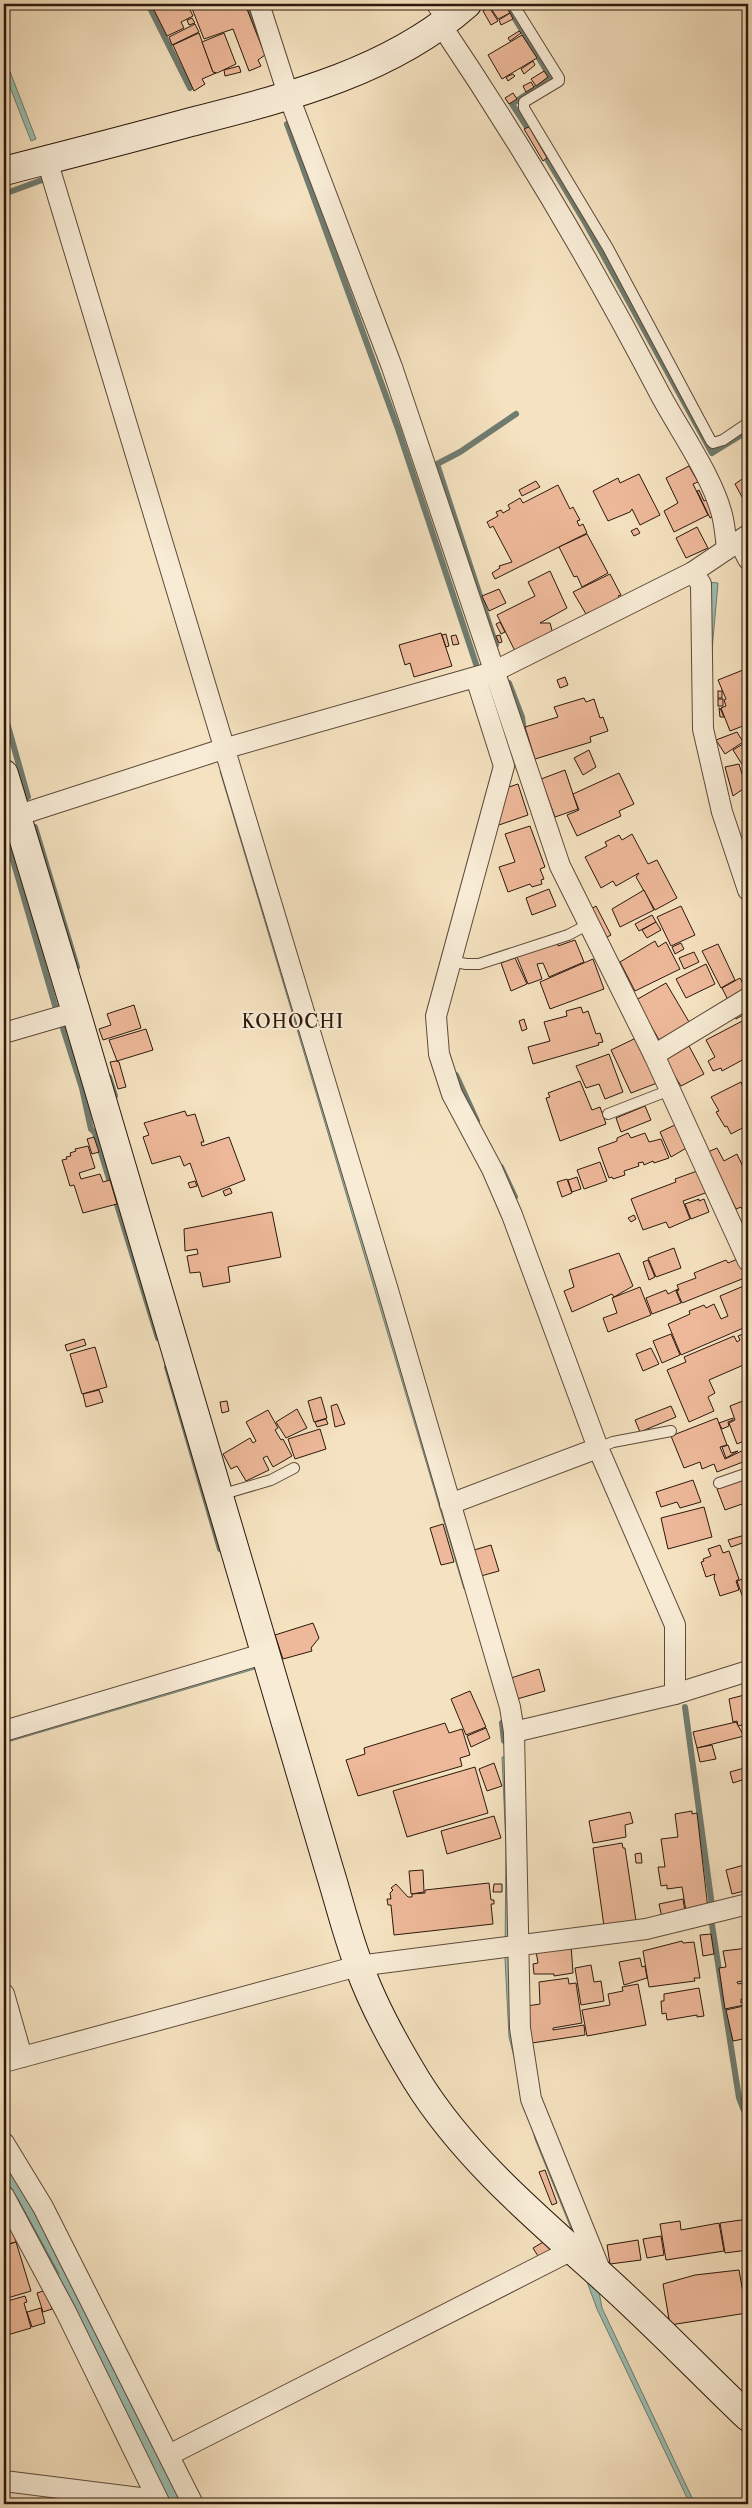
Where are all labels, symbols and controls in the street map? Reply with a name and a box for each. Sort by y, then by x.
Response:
district label: KOHOCHI [241,1010,345,1034]

